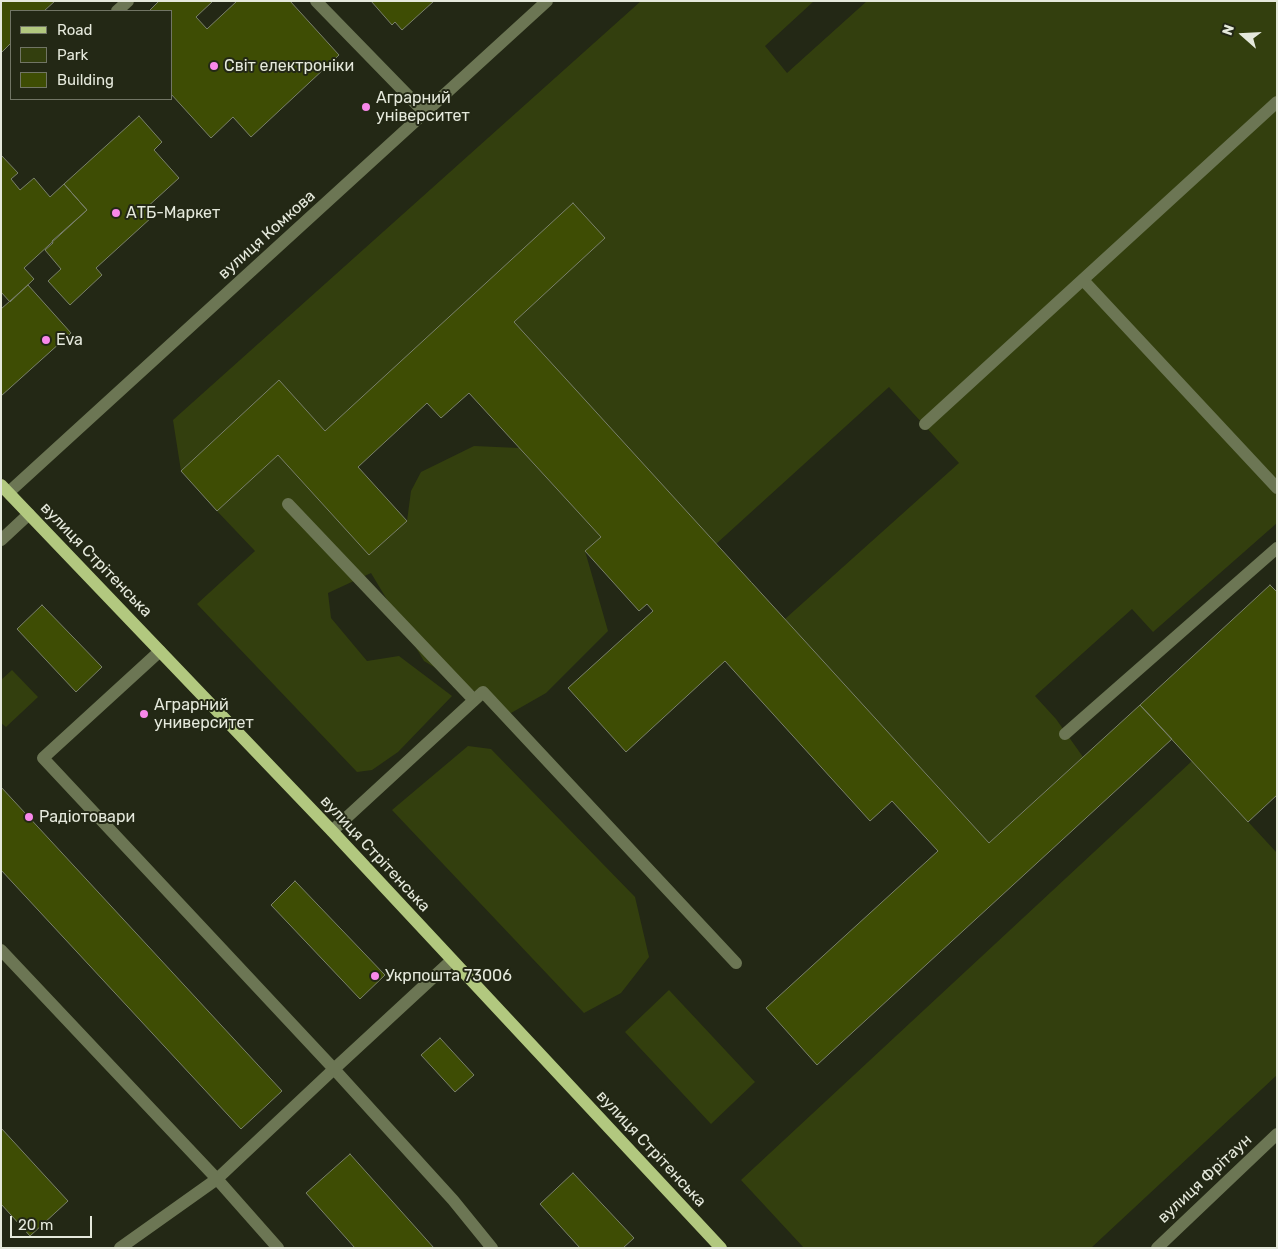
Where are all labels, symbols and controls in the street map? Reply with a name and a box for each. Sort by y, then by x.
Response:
legend [10,10,172,100]
north arrow [1218,10,1268,60]
text: Road [57,21,93,39]
text: N [1219,22,1238,37]
text: Park [57,46,88,64]
place label: Світ електроніки [224,56,354,76]
marker: Світ електроніки [208,60,220,72]
text: Building [57,71,114,89]
place label: Аграрний університет [376,88,470,126]
marker: Аграрний університет [360,101,372,113]
street label: вулиця Комкова [215,186,319,284]
place label: АТБ-Маркет [126,203,220,223]
marker: АТБ-Маркет [110,207,122,219]
place label: Eva [56,330,83,350]
marker: Eva [40,334,52,346]
street label: вулиця Стрітенська [36,499,156,621]
place label: Аграрний университет [154,695,254,733]
marker: Аграрний университет [138,708,150,720]
street label: вулиця Стрітенська [316,792,434,916]
place label: Радіотовари [39,807,135,827]
marker: Радіотовари [23,811,35,823]
place label: Укрпошта 73006 [385,966,512,986]
marker: Укрпошта 73006 [369,970,381,982]
street label: вулиця Стрітенська [592,1087,710,1211]
street label: вулиця Фрітаун [1154,1131,1256,1227]
scale bar [12,1206,95,1238]
text: 20 m [18,1216,53,1234]

